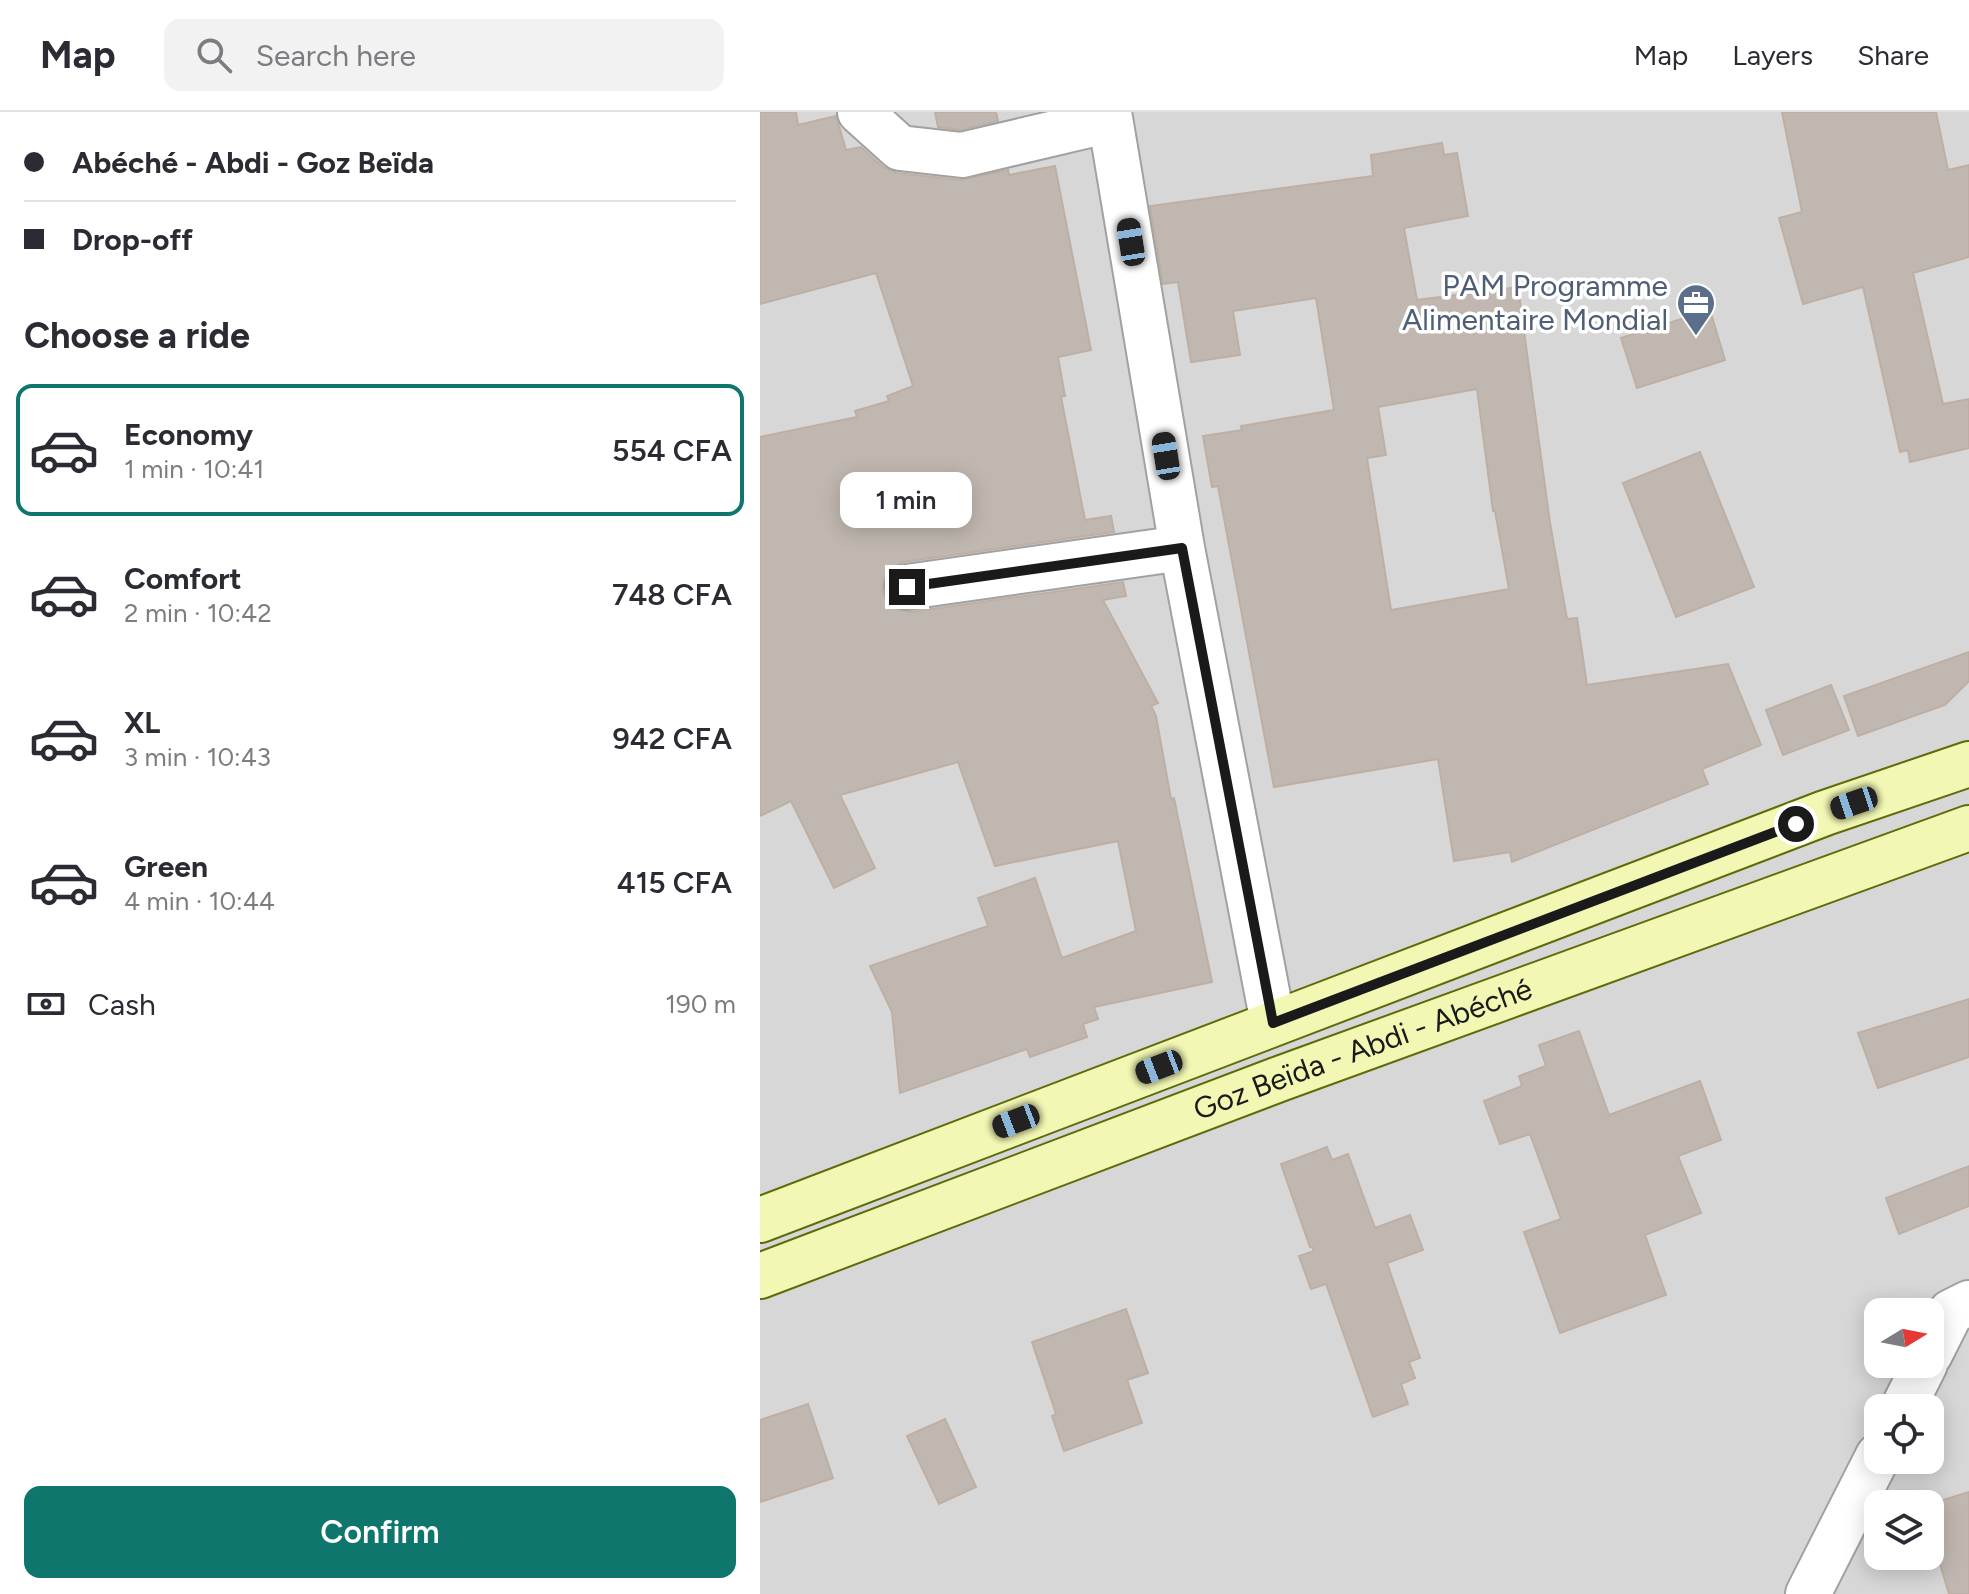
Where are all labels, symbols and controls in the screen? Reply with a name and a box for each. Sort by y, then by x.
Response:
search box [164,19,724,91]
text: Map [40,32,116,78]
icon: search [192,33,236,77]
text: Search here [256,37,416,74]
text: Map [1634,38,1688,72]
text: Layers [1732,38,1813,72]
text: Share [1857,38,1929,72]
text: Abéché - Abdi - Goz Beïda [72,144,434,181]
car [1115,216,1147,268]
text: Drop-off [72,221,193,258]
place label: PAM Programme Alimentaire Mondial [1402,267,1668,338]
office icon: PAM Programme Alimentaire Mondial [1675,282,1717,337]
text: Choose a ride [24,314,250,357]
icon: car [28,414,100,486]
text: Economy [124,416,253,453]
car [1150,430,1182,482]
text: 554 CFA [612,432,732,469]
text: 1 min · 10:41 [124,453,264,485]
callout: 1 min [841,471,973,527]
text: 1 min [876,484,936,516]
icon: car [28,558,100,630]
text: Comfort [124,560,242,597]
route end [889,569,925,605]
text: 748 CFA [612,576,732,613]
text: 2 min · 10:42 [124,597,272,629]
icon: car [28,702,100,774]
text: XL [124,704,160,741]
text: 942 CFA [612,720,732,757]
text: 3 min · 10:43 [124,741,271,773]
car [1827,784,1881,822]
route start [1778,806,1814,842]
icon: car [28,846,100,918]
text: Green [124,848,208,885]
text: 415 CFA [617,864,732,901]
text: 4 min · 10:44 [124,885,275,917]
street label: Goz Beïda - Abdi - Abéché [1188,970,1537,1128]
icon: cash [24,982,68,1026]
text: Cash [88,986,156,1023]
text: 190 m [665,988,736,1020]
car [1132,1047,1186,1087]
car [989,1101,1043,1141]
north arrow [1864,1298,1944,1378]
map controls [1864,1298,1944,1570]
button: locate [1864,1394,1944,1474]
button: Confirm [24,1486,736,1578]
button: layers [1864,1490,1944,1570]

